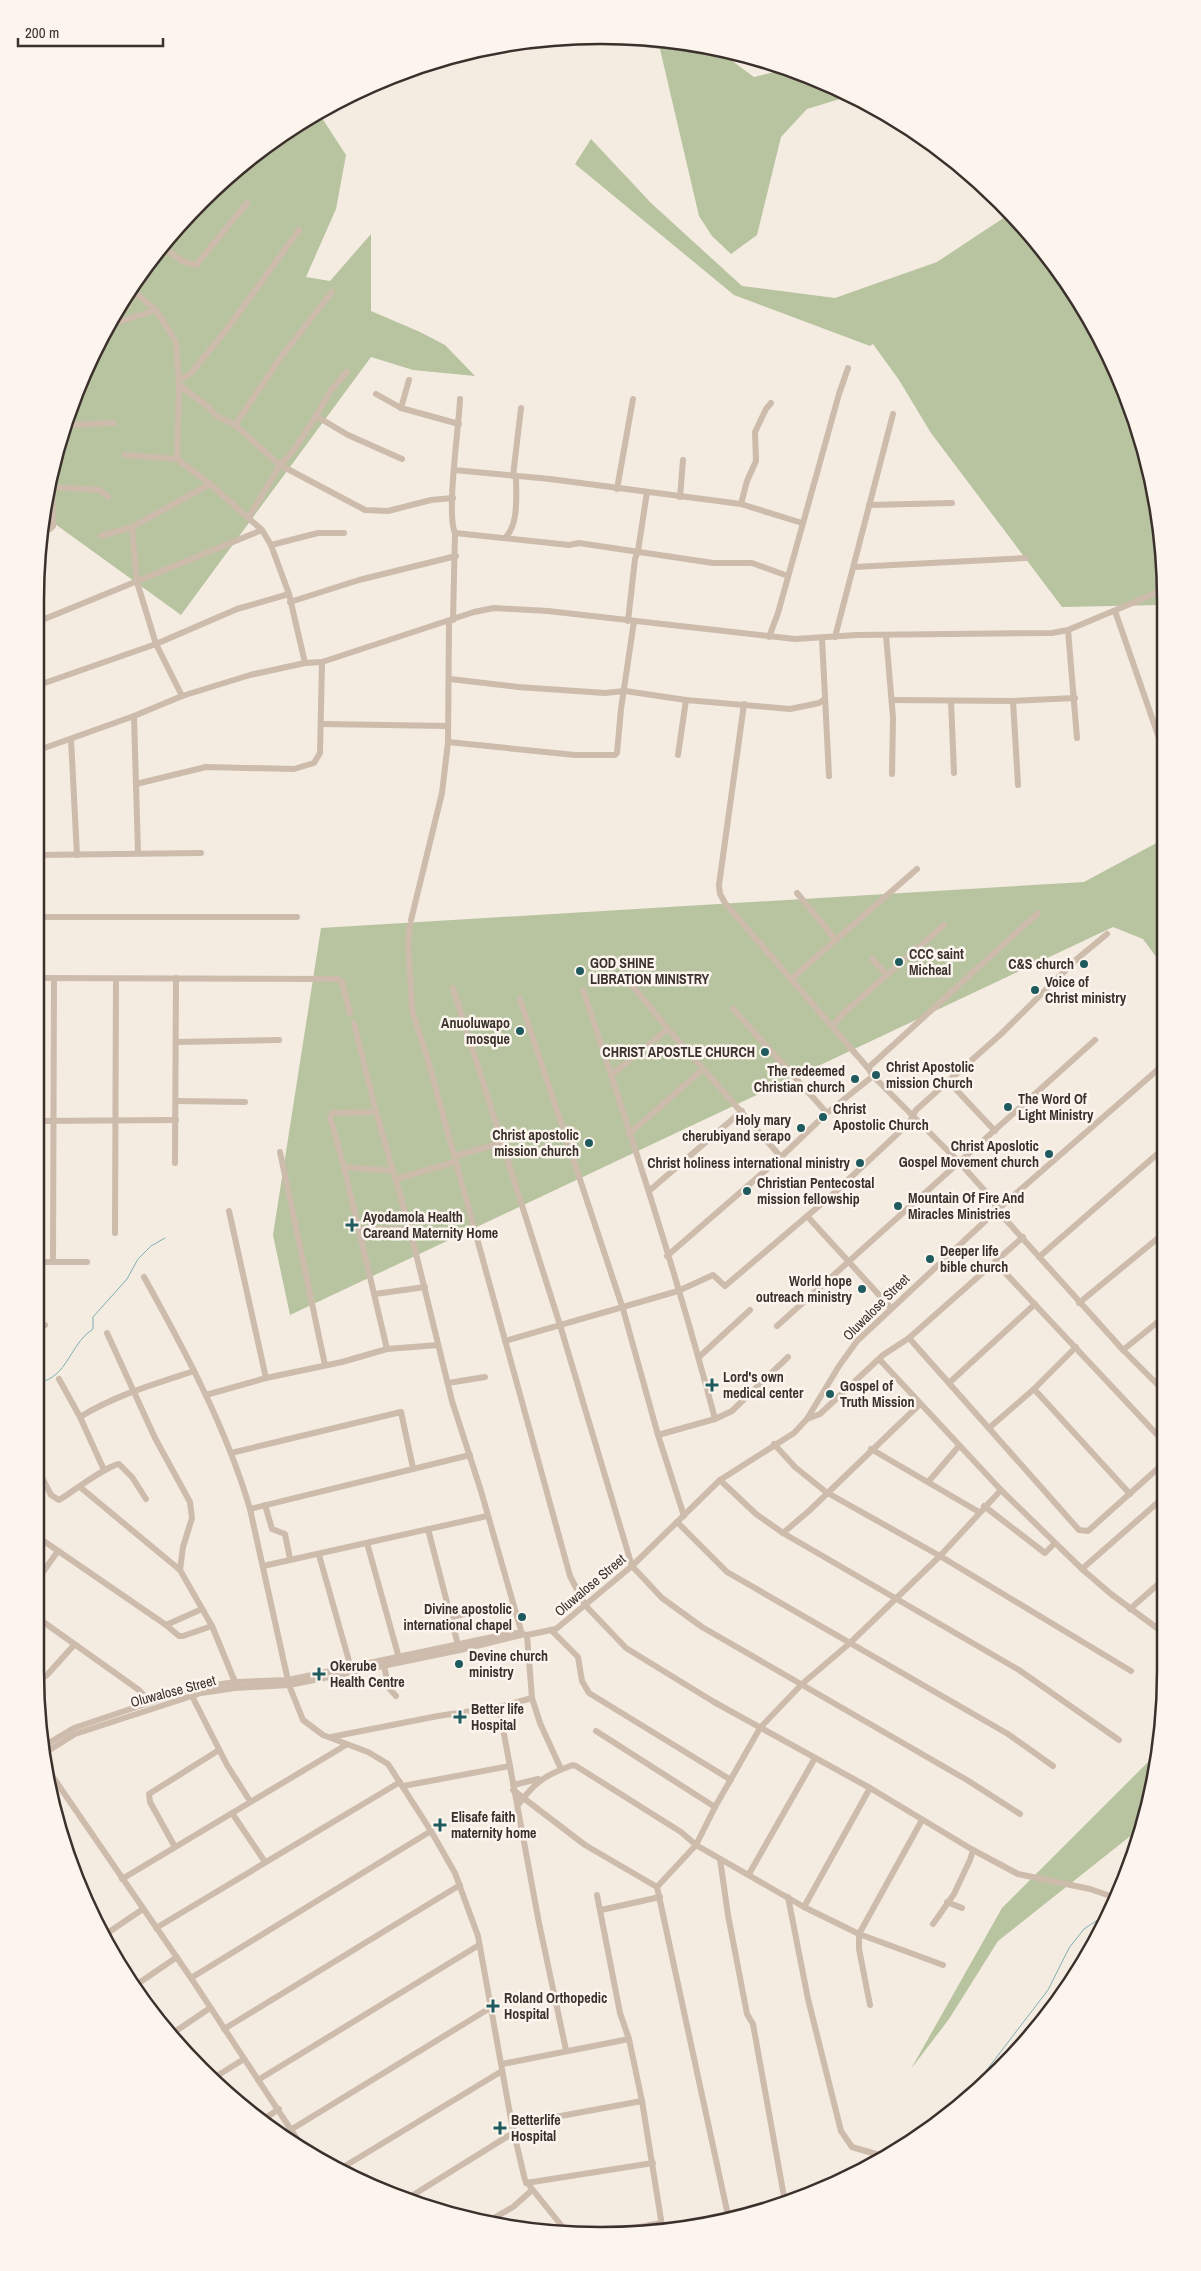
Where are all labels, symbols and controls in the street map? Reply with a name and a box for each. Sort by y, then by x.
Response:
scale bar [18,15,162,47]
text: 200 m [25,22,59,43]
place label: CCC saint Micheal [909,945,964,979]
place label: GOD SHINE LIBRATION MINISTRY [590,954,710,988]
place label: C&S church [1008,955,1074,973]
marker: CCC saint Micheal [893,956,905,968]
marker: C&S church [1078,958,1090,970]
marker: GOD SHINE LIBRATION MINISTRY [574,965,586,977]
place label: Voice of Christ ministry [1045,973,1127,1007]
marker: Voice of Christ ministry [1029,984,1041,996]
place label: Anuoluwapo mosque [441,1014,510,1048]
marker: Anuoluwapo mosque [514,1025,526,1037]
place label: CHRIST APOSTLE CHURCH [602,1043,755,1061]
marker: CHRIST APOSTLE CHURCH [759,1046,771,1058]
place label: Christ Apostolic mission Church [886,1058,974,1092]
place label: The redeemed Christian church [754,1062,845,1096]
marker: Christ Apostolic mission Church [870,1069,882,1081]
marker: The redeemed Christian church [849,1073,861,1085]
place label: The Word Of Light Ministry [1018,1090,1094,1124]
place label: Christ Apostolic Church [833,1100,929,1134]
marker: The Word Of Light Ministry [1002,1101,1014,1113]
place label: Holy mary cherubiyand serapo [682,1111,792,1145]
marker: Christ Apostolic Church [817,1111,829,1123]
marker: Holy mary cherubiyand serapo [795,1122,807,1134]
place label: Christ apostolic mission church [492,1126,579,1160]
marker: Christ apostolic mission church [583,1137,595,1149]
place label: Christ Aposlotic Gospel Movement church [899,1137,1039,1171]
marker: Christ Aposlotic Gospel Movement church [1043,1148,1055,1160]
place label: Christ holiness international ministry [647,1154,851,1172]
marker: Christ holiness international ministry [854,1157,866,1169]
place label: Christian Pentecostal mission fellowship [757,1174,874,1208]
marker: Christian Pentecostal mission fellowship [741,1185,753,1197]
place label: Mountain Of Fire And Miracles Ministries [908,1189,1024,1223]
marker: Mountain Of Fire And Miracles Ministries [892,1200,904,1212]
place label: Ayodamola Health Careand Maternity Home [363,1208,498,1242]
marker: Ayodamola Health Careand Maternity Home [345,1218,359,1232]
place label: Deeper life bible church [940,1242,1008,1276]
marker: Deeper life bible church [924,1253,936,1265]
street label: Oluwalose Street [839,1270,913,1344]
place label: World hope outreach ministry [756,1272,853,1306]
marker: World hope outreach ministry [856,1283,868,1295]
place label: Lord's own medical center [723,1368,804,1402]
place label: Gospel of Truth Mission [840,1377,915,1411]
marker: Lord's own medical center [705,1378,719,1392]
marker: Gospel of Truth Mission [824,1388,836,1400]
street label: Oluwalose Street [551,1550,629,1620]
place label: Divine apostolic international chapel [404,1600,512,1634]
marker: Divine apostolic international chapel [516,1611,528,1623]
place label: Devine church ministry [469,1647,548,1681]
place label: Okerube Health Centre [330,1657,405,1691]
marker: Devine church ministry [453,1658,465,1670]
marker: Okerube Health Centre [312,1667,326,1681]
street label: Oluwalose Street [128,1671,218,1711]
place label: Better life Hospital [471,1700,524,1734]
marker: Better life Hospital [453,1710,467,1724]
place label: Elisafe faith maternity home [451,1808,536,1842]
marker: Elisafe faith maternity home [433,1818,447,1832]
place label: Roland Orthopedic Hospital [504,1989,607,2023]
marker: Roland Orthopedic Hospital [486,1999,500,2013]
place label: Betterlife Hospital [511,2111,561,2145]
marker: Betterlife Hospital [493,2121,507,2135]

